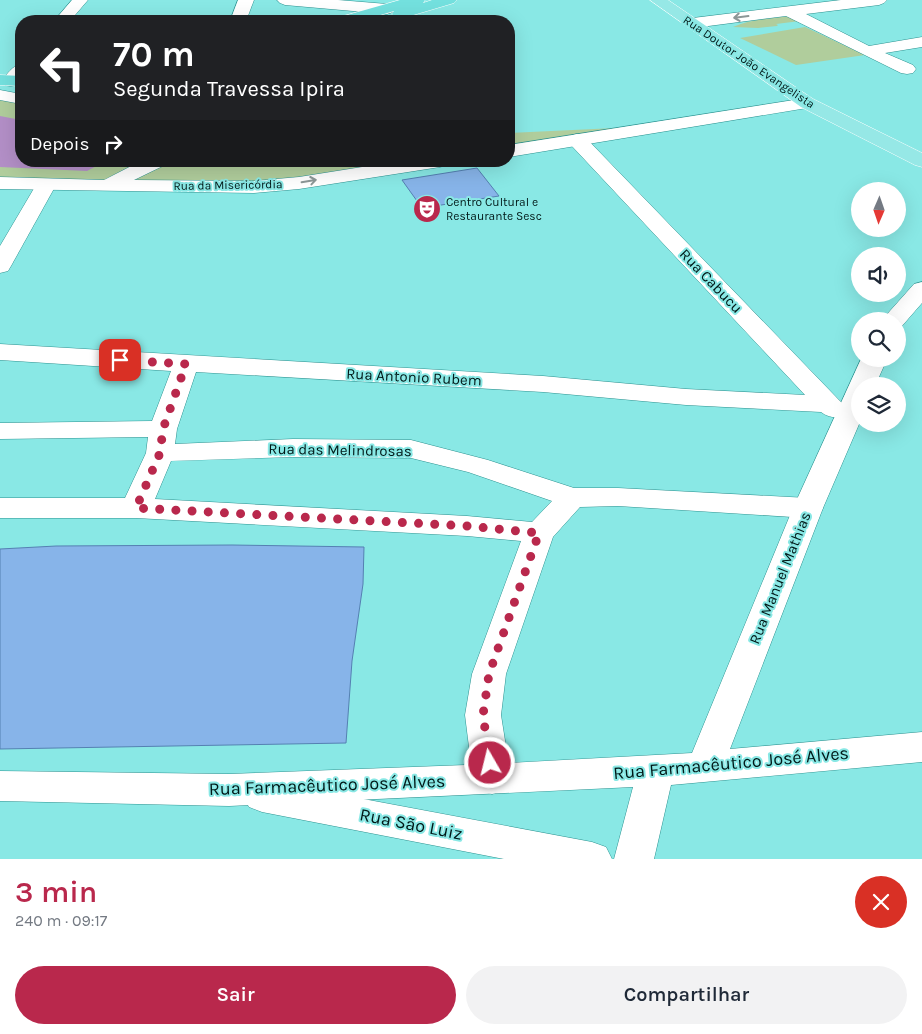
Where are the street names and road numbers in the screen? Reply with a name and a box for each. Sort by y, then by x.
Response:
street label: Rua Doutor João Evangelista [681,13,817,111]
street label: Rua da Misericórdia [173,177,283,193]
street label: Rua Cabucu [676,245,746,317]
street label: Rua Antonio Rubem [346,364,482,390]
street label: Rua das Melindrosas [268,440,412,460]
street label: Rua Manuel Mathias [745,509,815,647]
street label: Rua Farmacêutico José Alves [612,742,850,784]
street label: Rua Farmacêutico José Alves [208,770,446,800]
street label: Rua São Luiz [358,803,464,845]

